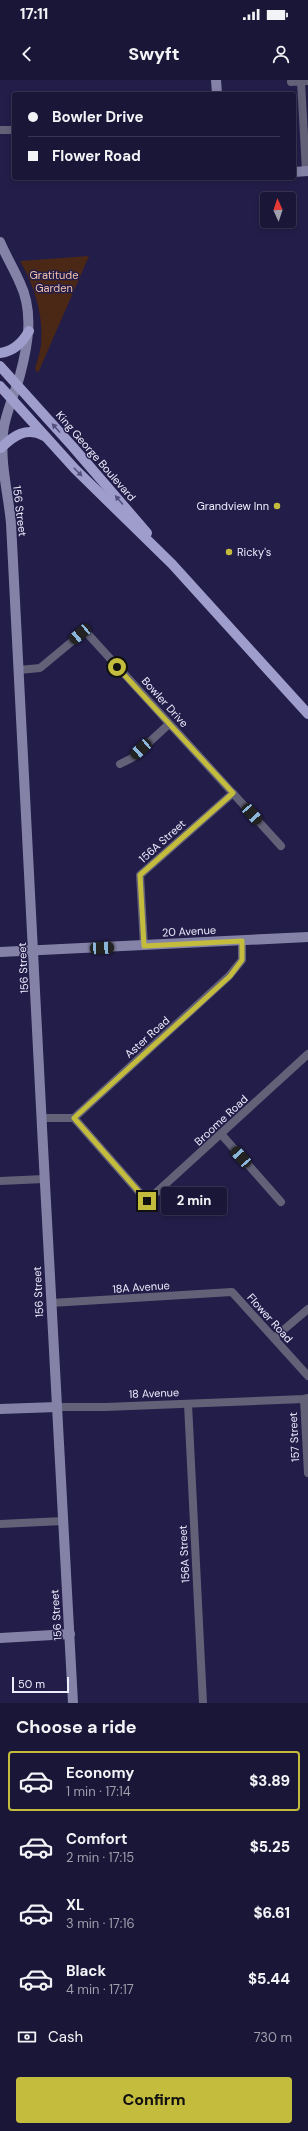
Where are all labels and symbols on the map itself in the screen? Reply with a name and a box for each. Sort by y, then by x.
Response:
north arrow [260,192,296,228]
park label: Gratitude Garden [30,268,78,295]
street label: King George Boulevard [53,408,139,504]
one-way arrow [52,423,61,433]
one-way arrow [73,467,83,477]
street label: 156 Street [10,485,30,537]
one-way arrow [115,495,124,505]
place label: Grandview Inn [196,499,269,513]
marker: Grandview Inn [272,501,282,511]
place label: Ricky's [237,545,271,559]
marker: Ricky's [224,547,234,557]
car [67,622,93,646]
route start [108,658,126,676]
street label: Bowler Drive [139,674,191,730]
car [128,737,154,761]
car [240,801,264,827]
street label: 156A Street [136,816,188,866]
street label: 20 Avenue [162,923,216,939]
car [90,941,114,955]
street label: 156 Street [15,942,31,994]
street label: Aster Road [122,1013,172,1061]
street label: Broome Road [191,1092,251,1148]
car [229,1144,253,1170]
callout: 2 min [161,1187,227,1215]
route end [138,1192,156,1210]
street label: 156 Street [30,1266,46,1318]
street label: 18A Avenue [112,1278,170,1296]
street label: Flower Road [244,1290,296,1346]
street label: 18 Avenue [129,1385,179,1401]
street label: 157 Street [286,1412,302,1462]
street label: 156A Street [175,1525,193,1583]
street label: 156 Street [47,1589,65,1641]
scale bar [12,1675,69,1694]

